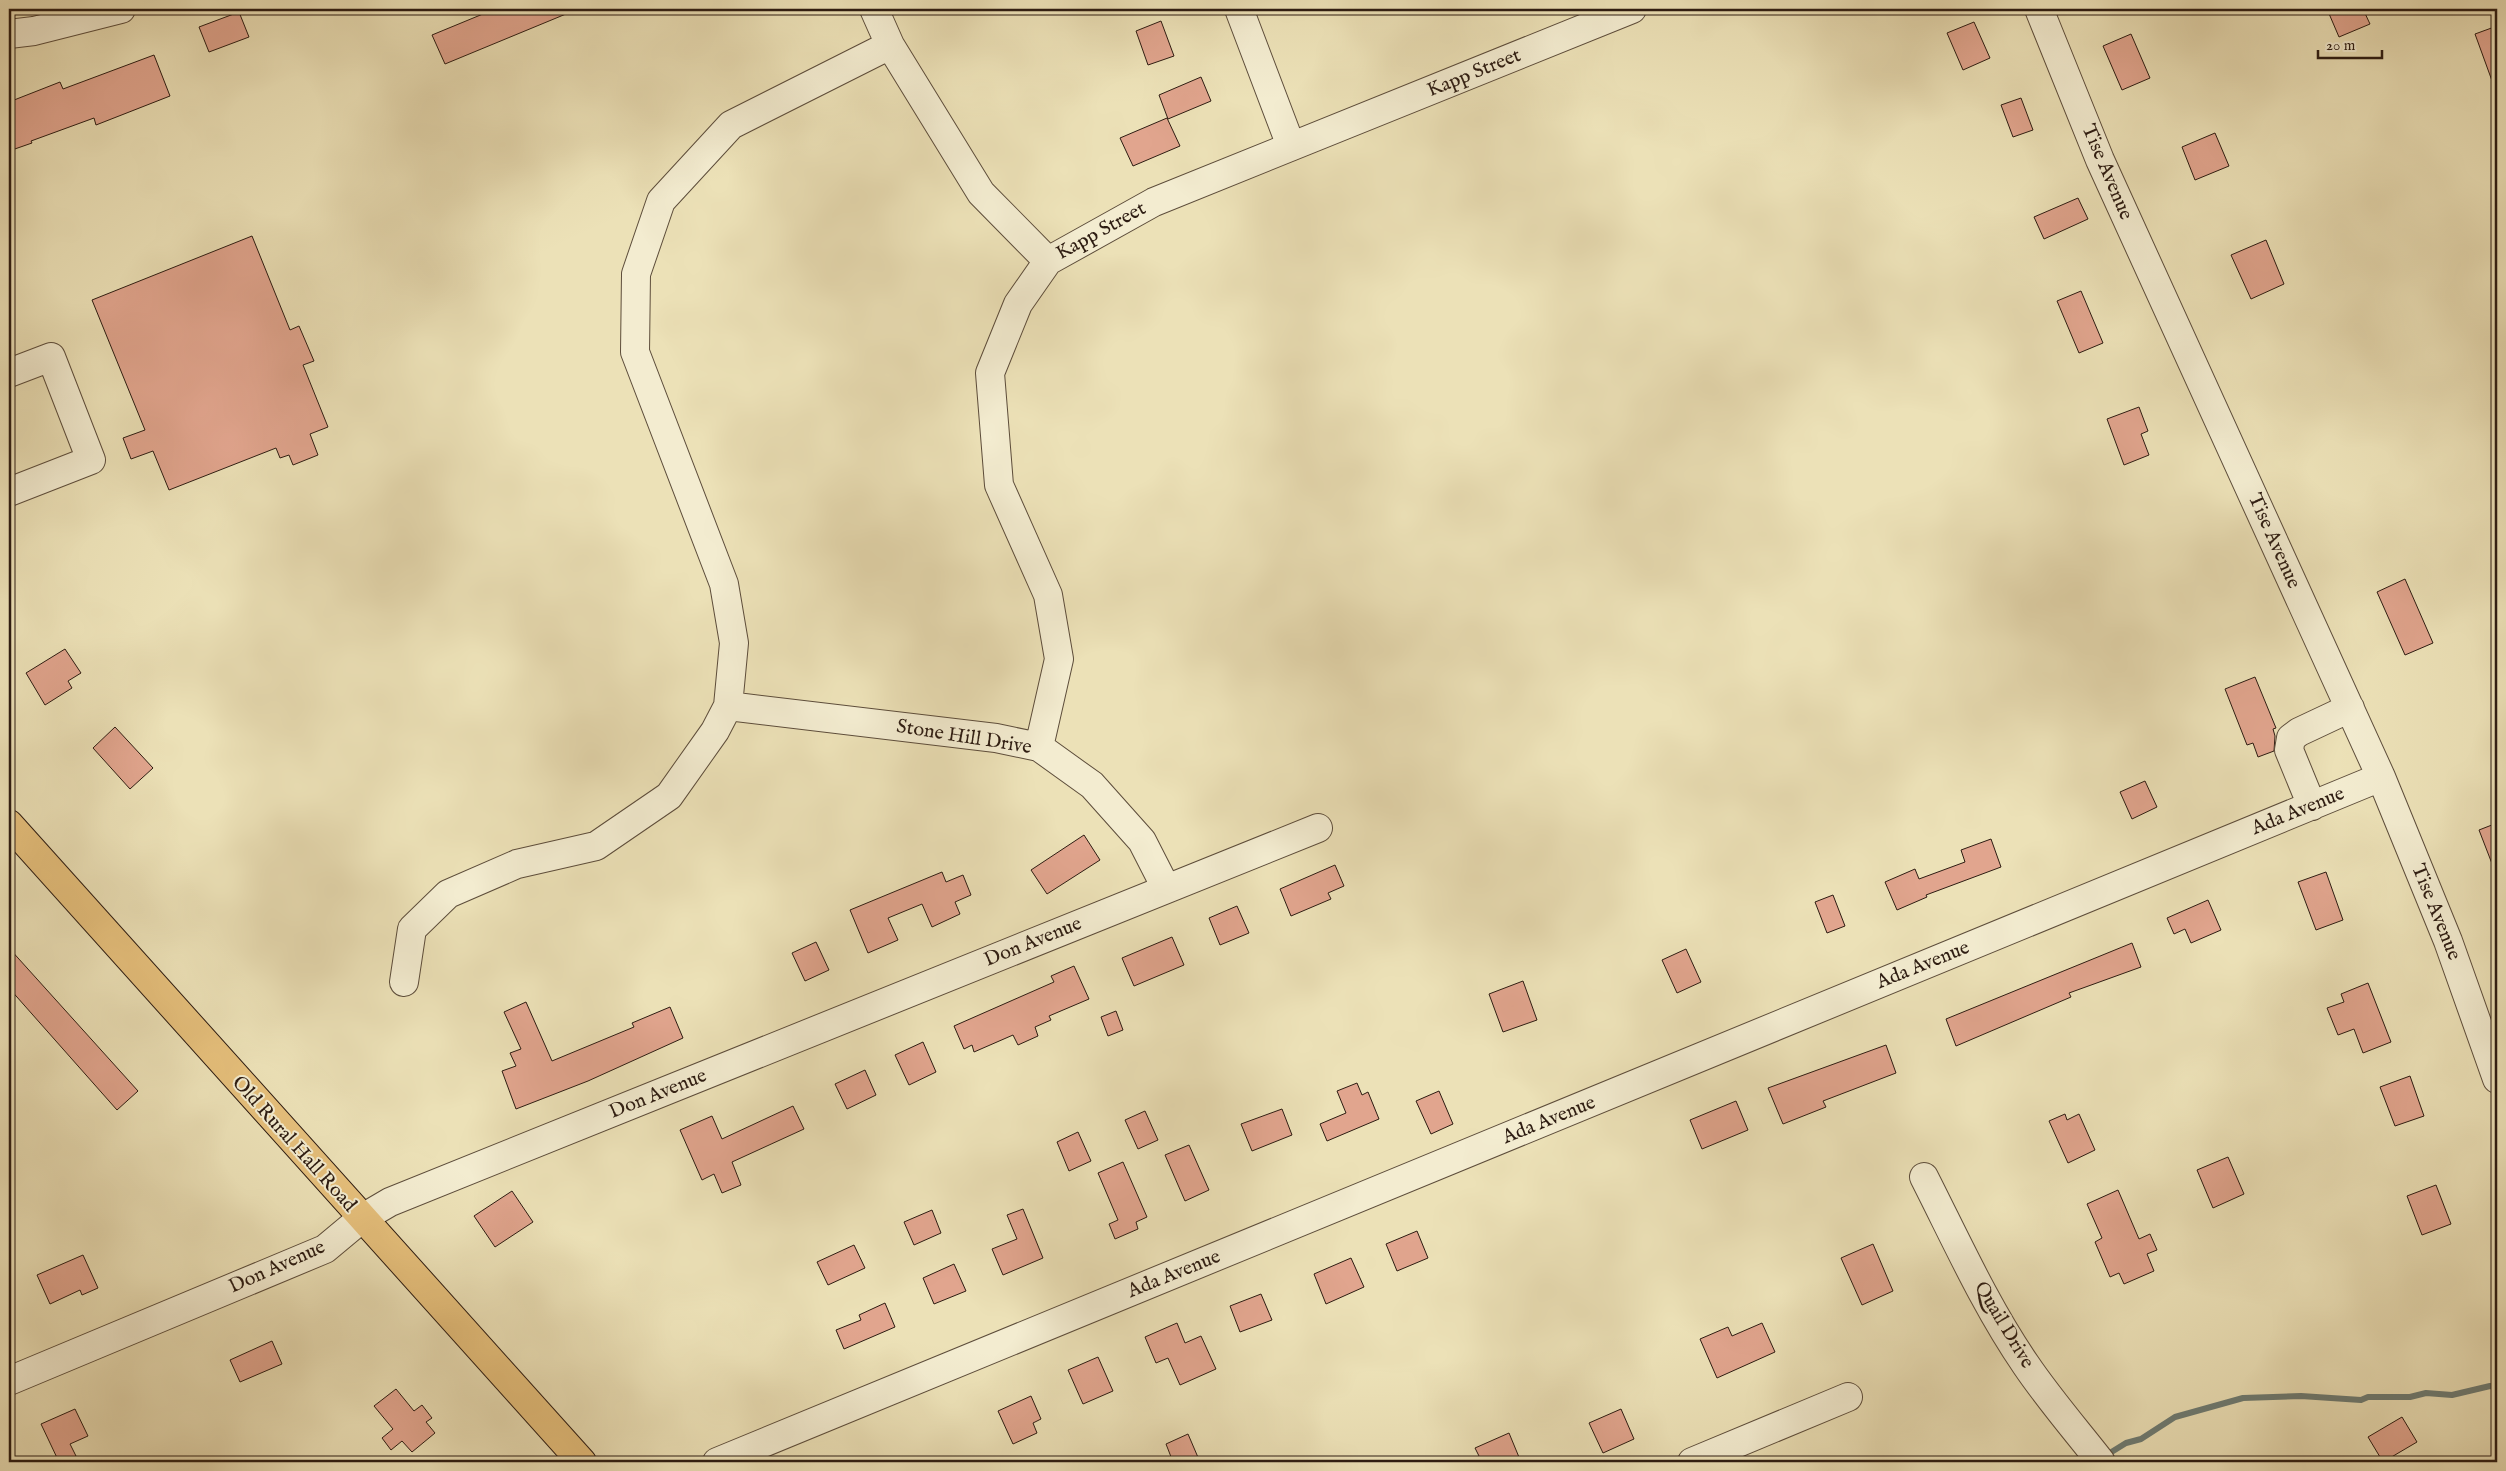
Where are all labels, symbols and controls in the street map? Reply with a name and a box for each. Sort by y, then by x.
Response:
scale bar [2318,28,2382,60]
text: 20 m [2326,36,2356,55]
street label: Kapp Street [1423,43,1525,103]
street label: Tise Avenue [2076,120,2138,224]
street label: Kapp Street [1052,196,1150,266]
street label: Tise Avenue [2242,490,2306,592]
street label: Stone Hill Drive [895,714,1033,760]
street label: Ada Avenue [2247,781,2348,841]
street label: Tise Avenue [2405,860,2467,964]
street label: Don Avenue [981,911,1085,973]
street label: Ada Avenue [1872,935,1973,995]
street label: Don Avenue [606,1063,710,1125]
street label: Old Rural Hall Road [226,1071,362,1218]
street label: Ada Avenue [1498,1090,1599,1150]
street label: Don Avenue [225,1235,329,1299]
street label: Ada Avenue [1123,1244,1224,1304]
street label: Quail Drive [1968,1277,2040,1373]

